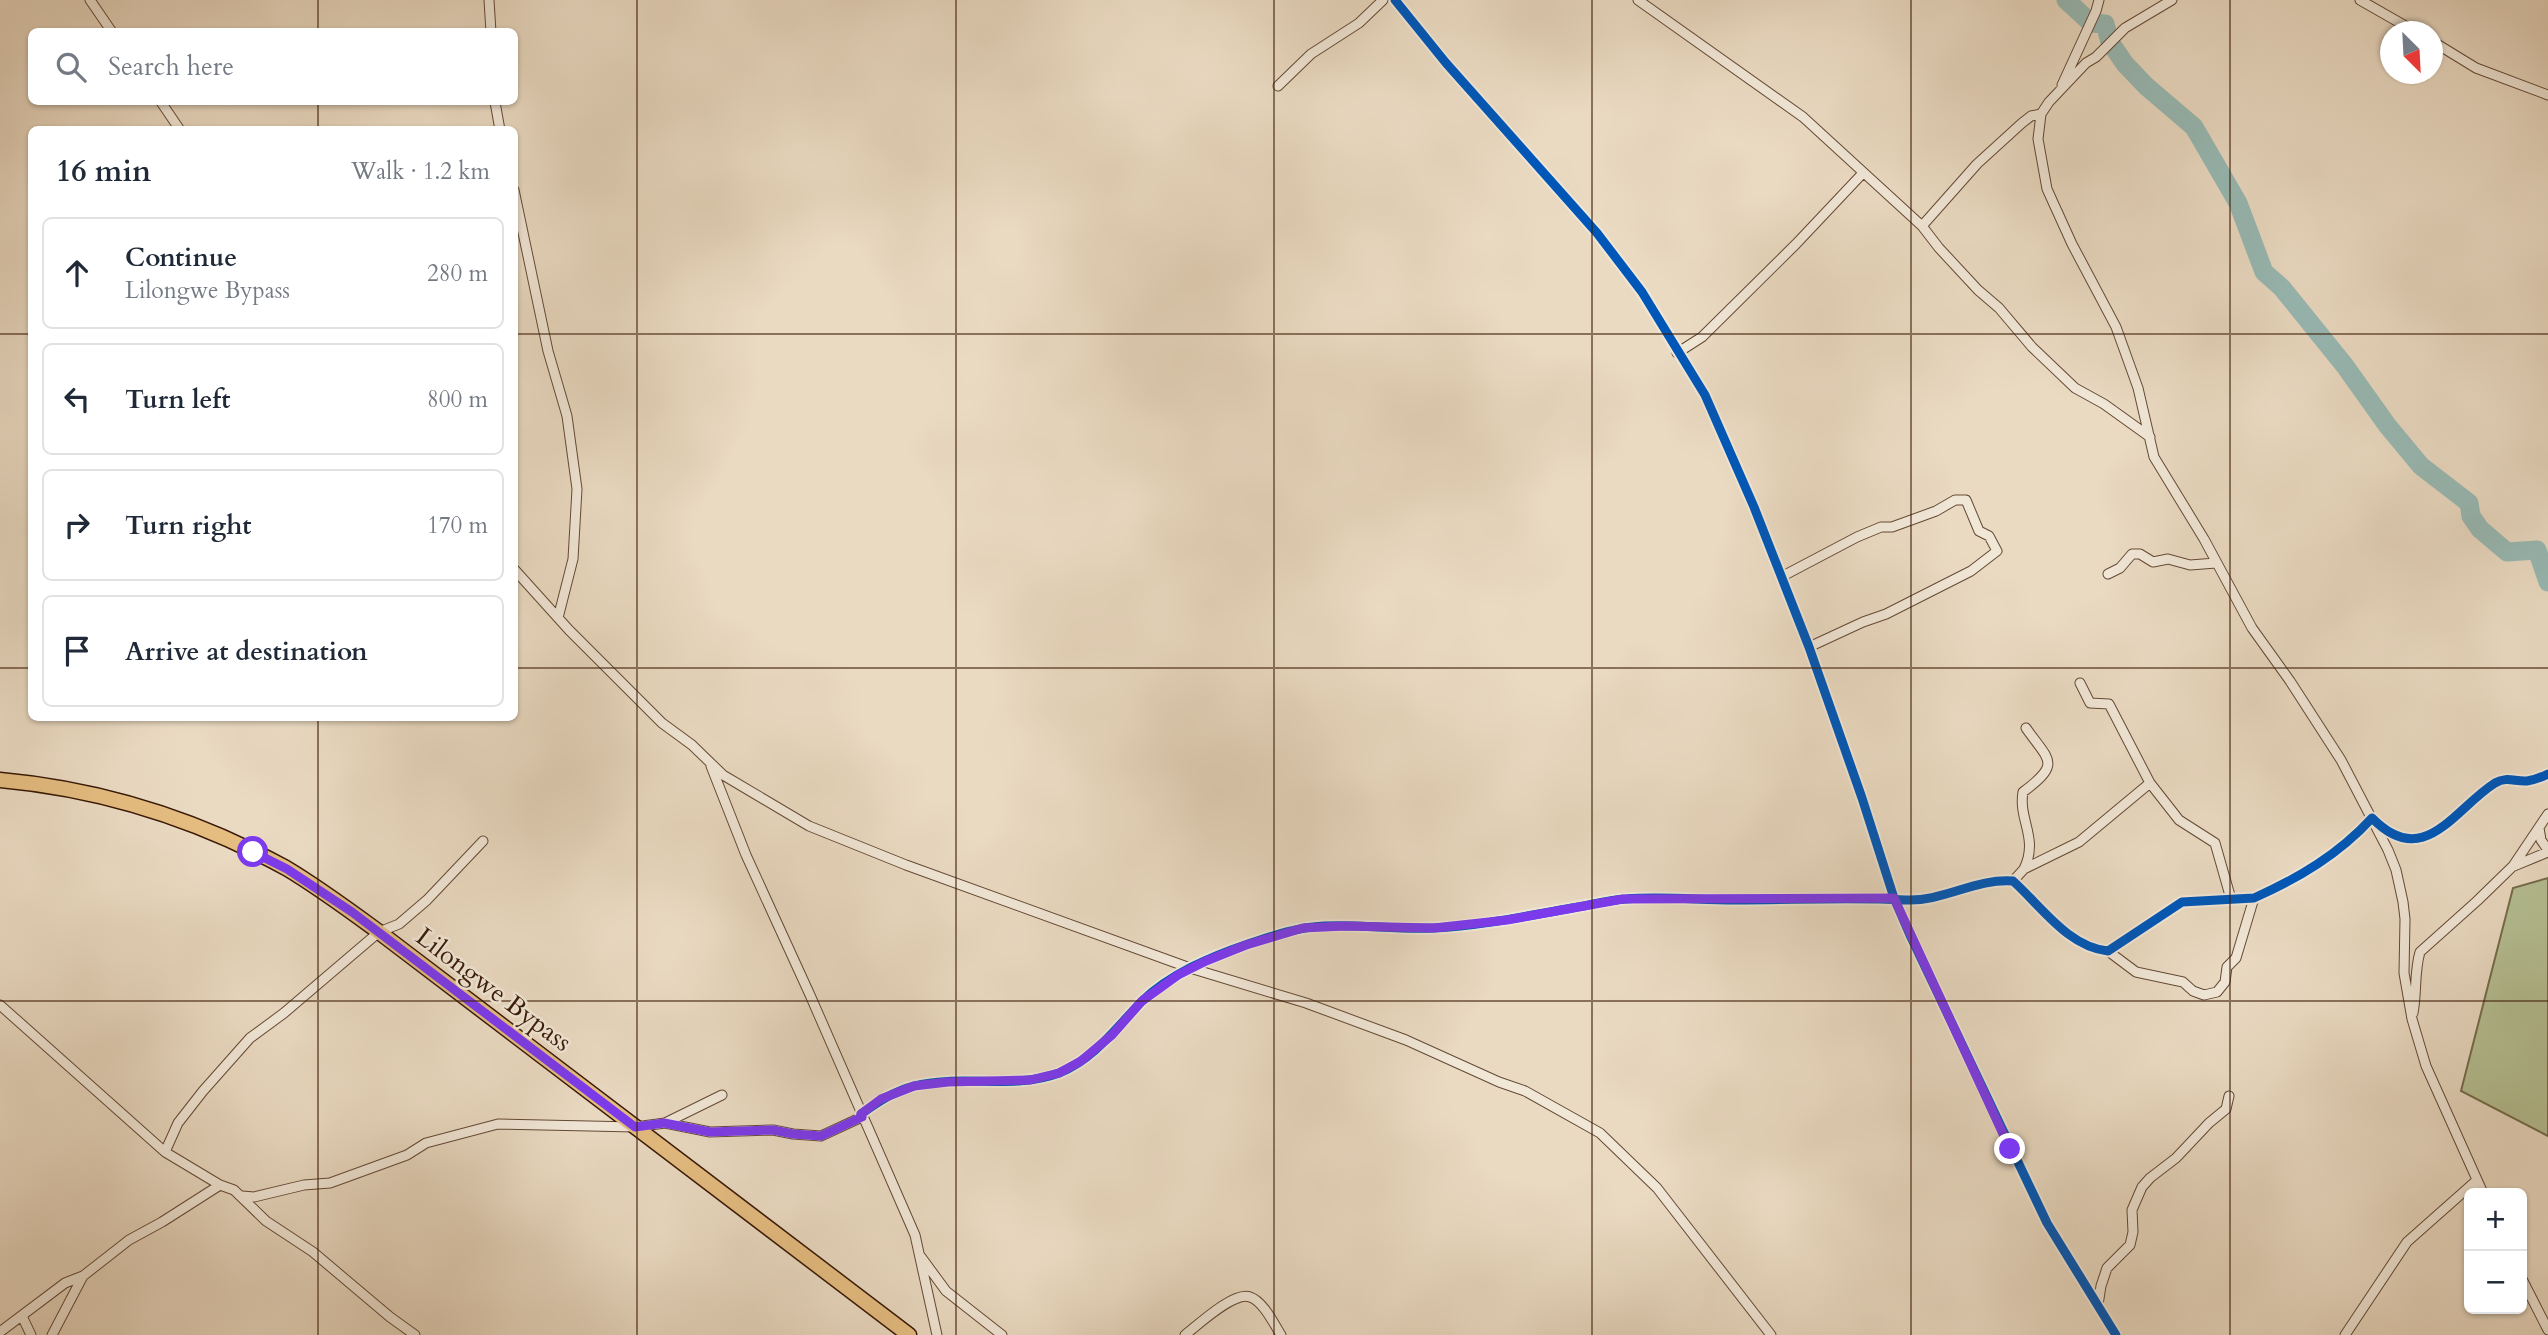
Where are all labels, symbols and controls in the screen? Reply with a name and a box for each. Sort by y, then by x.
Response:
north arrow [2380,21,2443,84]
search box [28,28,518,105]
icon: search [52,48,90,86]
text: Search here [108,49,234,84]
text: 16 min [56,151,151,192]
text: Walk · 1.2 km [351,156,490,187]
text: Continue [125,240,237,275]
icon: ahead [58,254,96,292]
text: 280 m [427,258,488,289]
text: Lilongwe Bypass [125,275,290,306]
icon: left [58,380,96,418]
text: Turn left [125,382,230,417]
text: 800 m [427,384,488,415]
icon: right [58,506,96,544]
text: Turn right [125,508,252,543]
text: 170 m [427,510,488,541]
icon: arrive [58,632,96,670]
text: Arrive at destination [125,634,368,669]
route start [237,836,268,867]
street label: Lilongwe Bypass [409,919,579,1060]
route end [1994,1133,2025,1164]
map controls [2464,1188,2527,1314]
button: + [2464,1188,2527,1251]
button: − [2464,1251,2527,1314]

